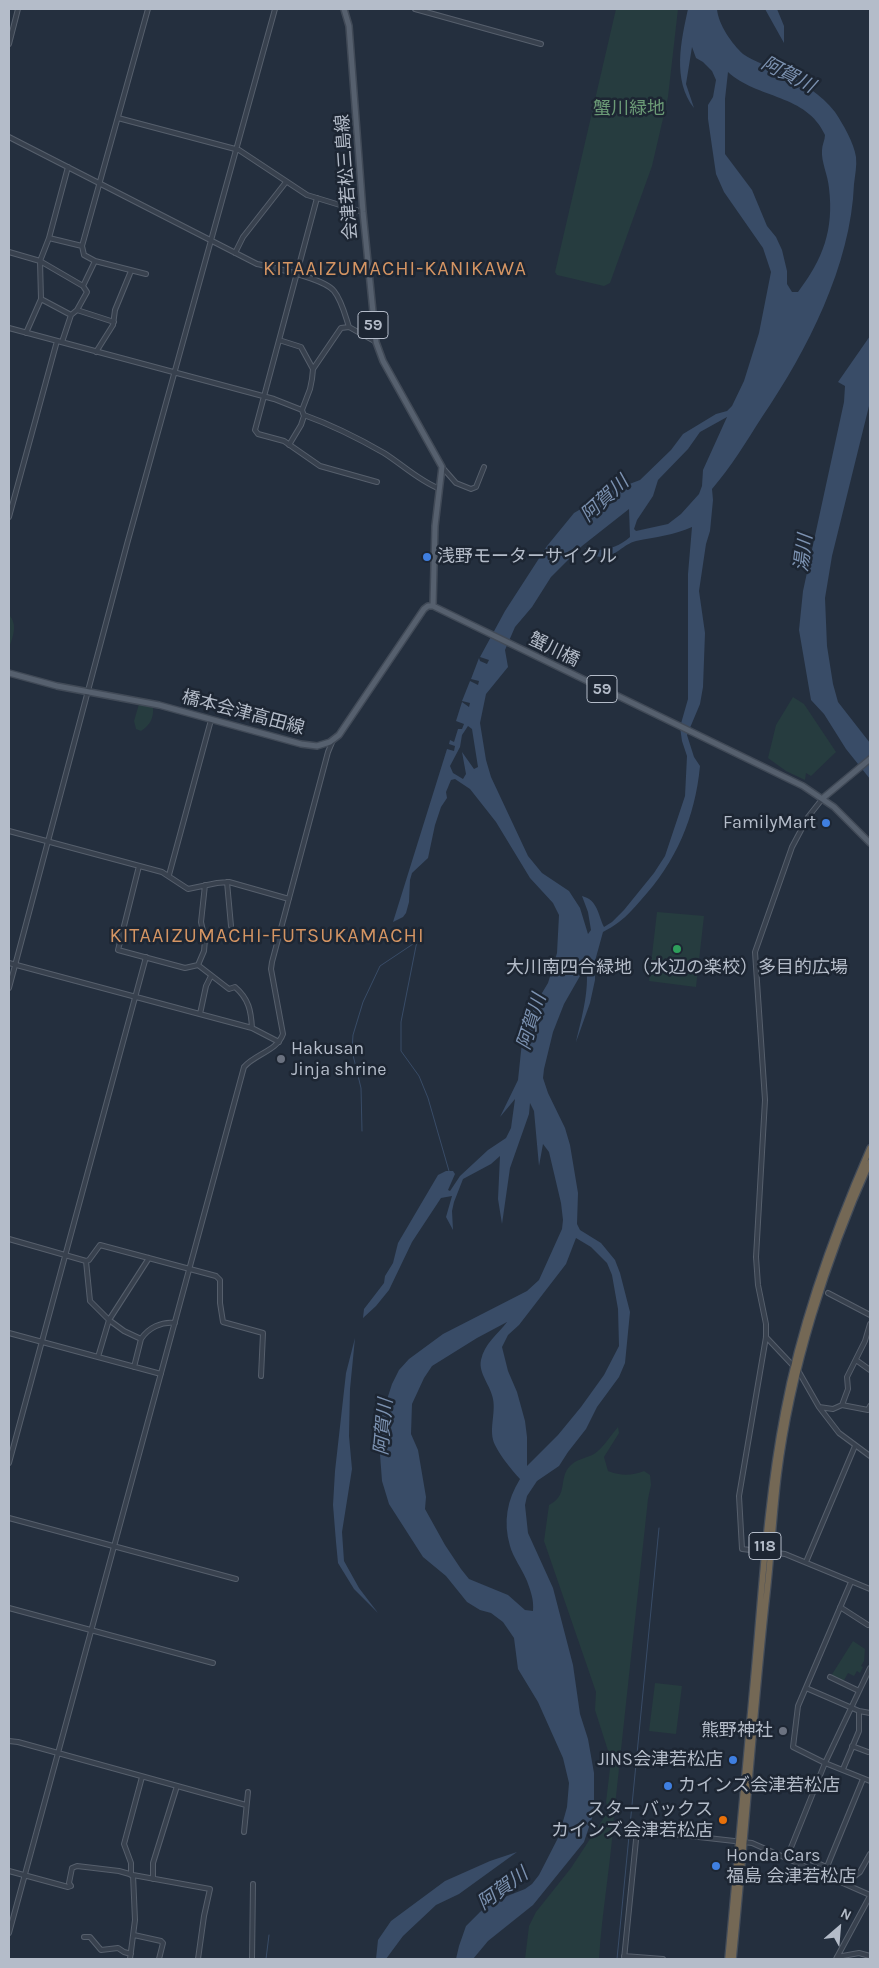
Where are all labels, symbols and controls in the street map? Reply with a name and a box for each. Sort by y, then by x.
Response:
water label: 阿賀川 [757,52,819,98]
park label: 蟹川緑地 [593,98,665,120]
street label: 会津若松三島線 [332,113,362,241]
district label: KITAAIZUMACHI-KANIKAWA [260,257,530,281]
road number: 59 [358,312,388,338]
water label: 阿賀川 [576,471,634,527]
water label: 湯川 [790,533,818,573]
place label: 浅野モーターサイクル [437,546,617,568]
marker: 浅野モーターサイクル [421,551,433,563]
street label: 蟹川橋 [525,628,583,672]
road number: 59 [587,676,617,702]
street label: 橋本会津高田線 [179,686,307,740]
place label: FamilyMart [723,812,816,834]
marker: FamilyMart [820,817,832,829]
district label: KITAAIZUMACHI-FUTSUKAMACHI [106,924,428,948]
marker: 大川南四合緑地（水辺の楽校）多目的広場 [671,943,683,955]
place label: 大川南四合緑地（水辺の楽校）多目的広場 [506,957,848,979]
water label: 阿賀川 [513,991,551,1053]
place label: Hakusan Jinja shrine [291,1038,387,1080]
marker: Hakusan Jinja shrine [275,1053,287,1065]
water label: 阿賀川 [370,1398,398,1456]
road number: 118 [749,1532,781,1560]
place label: 熊野神社 [701,1720,773,1742]
marker: 熊野神社 [777,1725,789,1737]
place label: JINS会津若松店 [598,1749,723,1771]
marker: JINS会津若松店 [727,1754,739,1766]
place label: カインズ会津若松店 [678,1775,840,1797]
marker: カインズ会津若松店 [662,1780,674,1792]
place label: スターバックス カインズ会津若松店 [551,1799,713,1842]
marker: スターバックス カインズ会津若松店 [717,1814,729,1826]
place label: Honda Cars 福島 会津若松店 [726,1845,856,1888]
marker: Honda Cars 福島 会津若松店 [710,1860,722,1872]
water label: 阿賀川 [473,1863,533,1915]
north arrow [814,1903,864,1953]
text: N [838,1904,854,1924]

